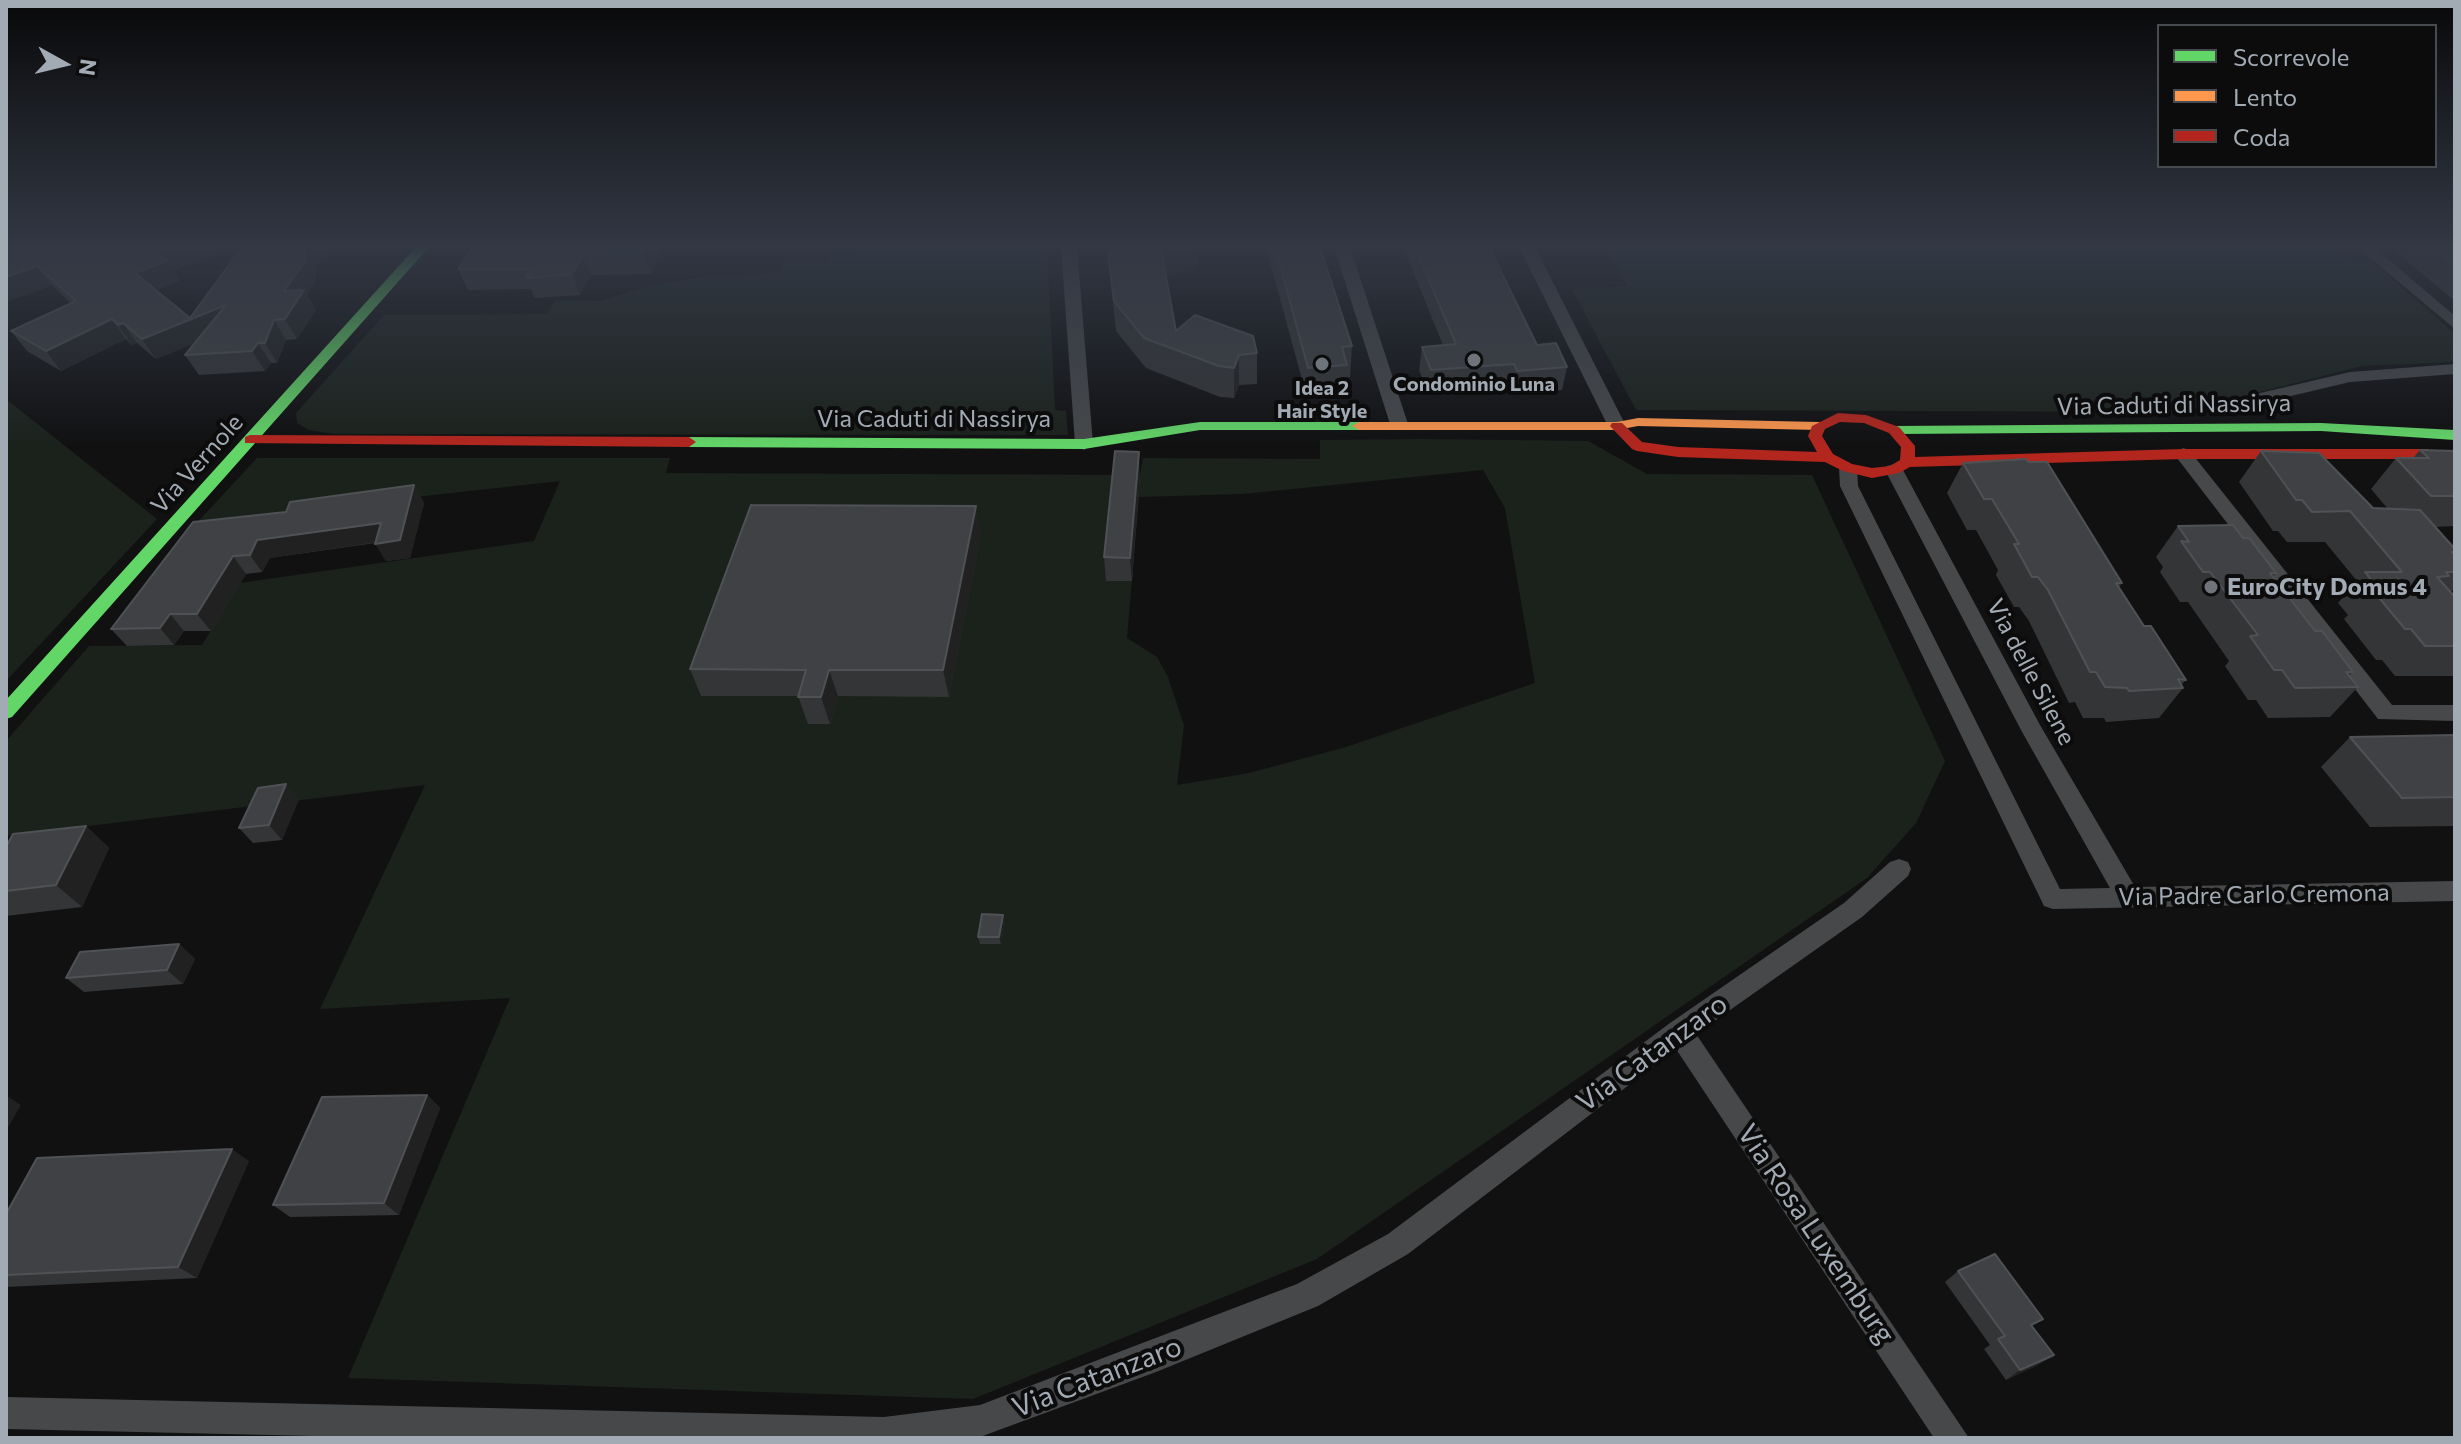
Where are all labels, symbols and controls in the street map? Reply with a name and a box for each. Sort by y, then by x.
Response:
north arrow [24,24,104,104]
legend [2157,24,2437,168]
text: Scorrevole [2233,42,2349,71]
text: N [74,57,103,77]
text: Lento [2233,82,2297,111]
text: Coda [2233,122,2290,151]
marker: Condominio Luna [1465,351,1483,369]
marker: Idea 2 Hair Style [1313,355,1331,373]
place label: Condominio Luna [1393,372,1555,396]
place label: Idea 2 Hair Style [1277,376,1367,423]
street label: Via Caduti di Nassirya [2057,389,2291,421]
street label: Via Caduti di Nassirya [817,405,1051,433]
street label: Via Vernole [145,408,249,520]
place label: EuroCity Domus 4 [2227,573,2427,601]
marker: EuroCity Domus 4 [2202,578,2220,596]
street label: Via delle Silene [1980,594,2082,750]
street label: Via Padre Carlo Cremona [2118,878,2390,912]
street label: Via Catanzaro [1570,987,1734,1119]
street label: Via Rosa Luxemburg [1730,1118,1902,1350]
street label: Via Catanzaro [1008,1329,1186,1425]

